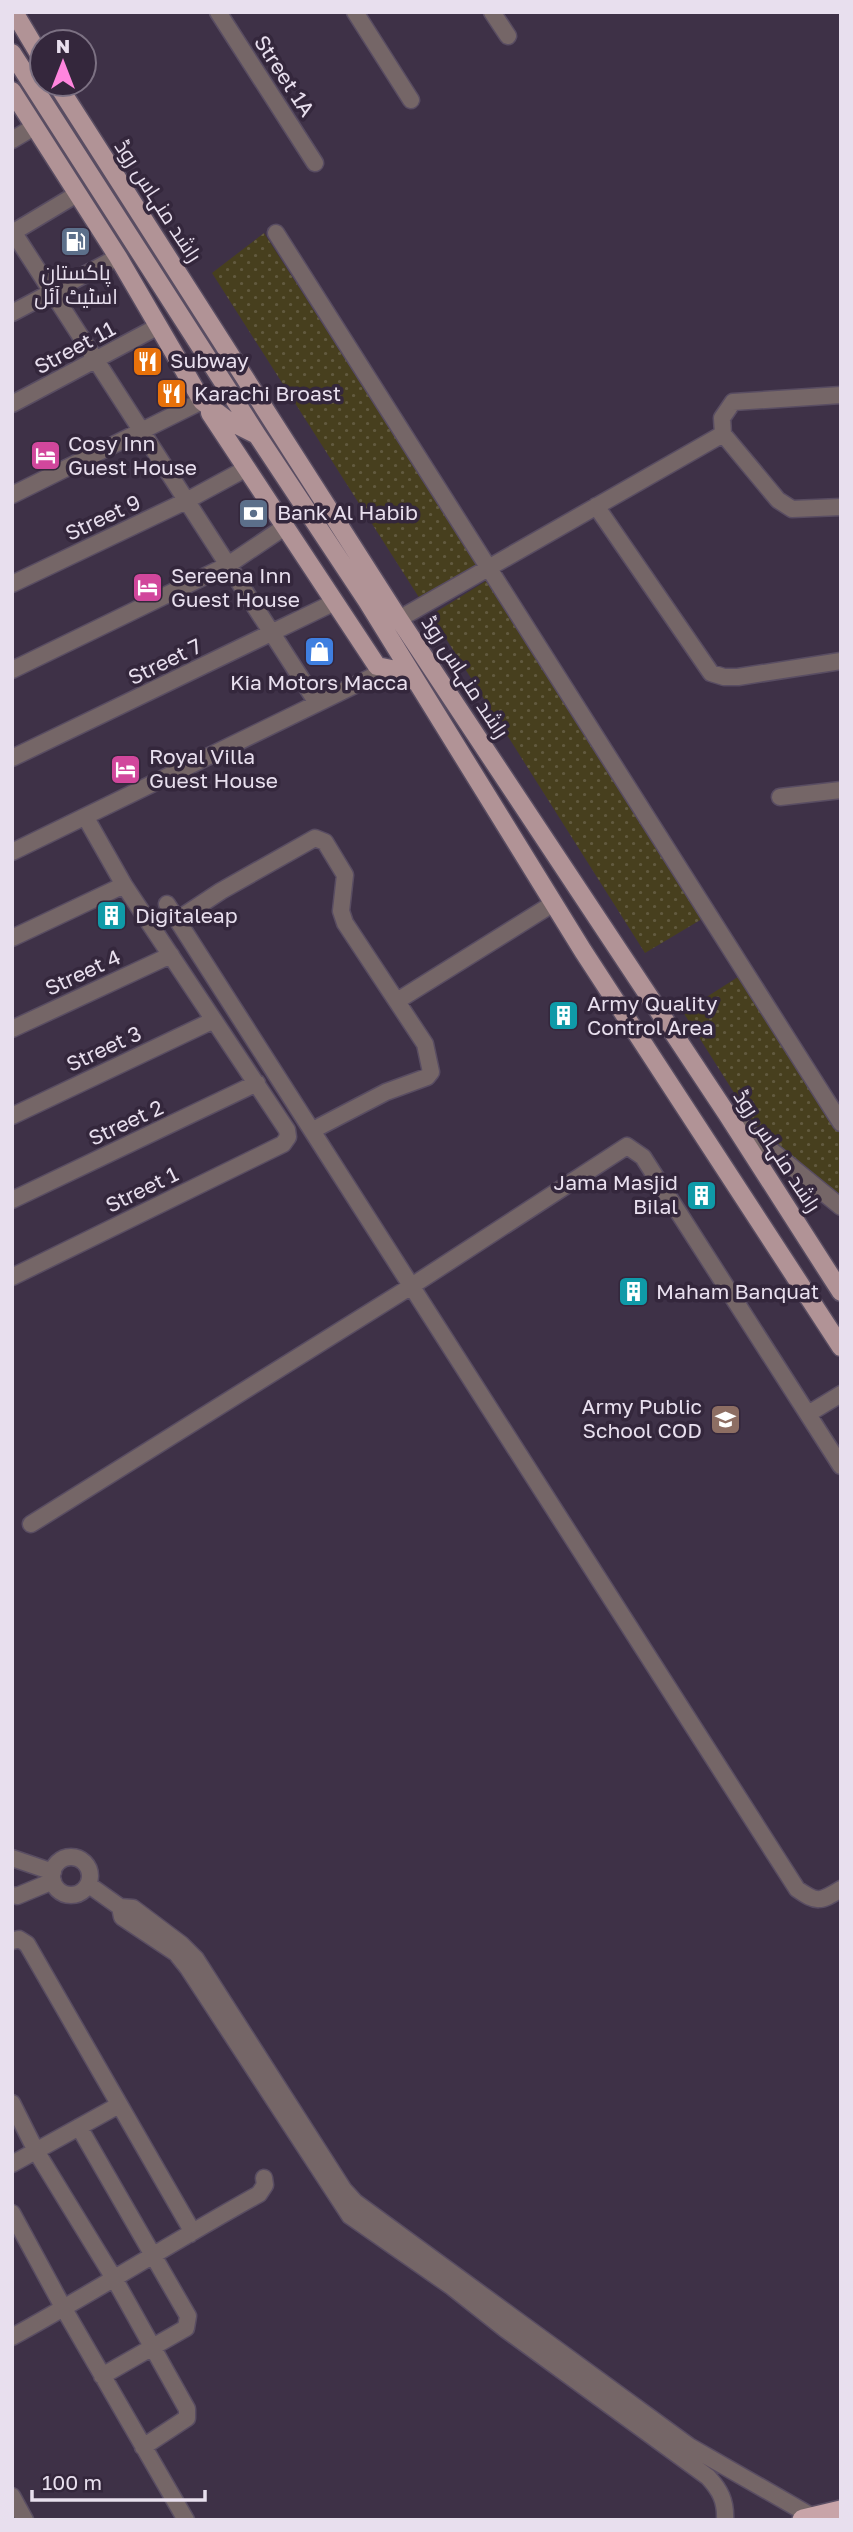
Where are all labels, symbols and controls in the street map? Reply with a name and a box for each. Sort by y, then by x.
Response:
north arrow [28,28,98,98]
street label: Street 1A [249,30,321,121]
text: N [56,34,70,57]
street label: راشد منہاس روڈ [108,134,208,268]
fuel station icon: پاکستان اسٹیٹ آئل [59,224,93,258]
place label: پاکستان اسٹیٹ آئل [34,259,118,310]
street label: Street 11 [30,315,119,379]
restaurant icon: Subway [130,344,164,378]
place label: Subway [170,347,249,373]
restaurant icon: Karachi Broast [154,377,188,411]
place label: Karachi Broast [194,380,341,406]
place label: Cosy Inn Guest House [68,430,197,480]
hotel icon: Cosy Inn Guest House [28,439,62,473]
street label: Street 9 [61,488,144,546]
bank icon: Bank Al Habib [237,496,271,530]
place label: Bank Al Habib [277,499,418,525]
place label: Sereena Inn Guest House [171,562,300,612]
hotel icon: Sereena Inn Guest House [131,571,165,605]
street label: راشد منہاس روڈ [415,610,515,744]
street label: Street 7 [124,632,206,690]
shop icon: Kia Motors Macca [302,634,336,668]
place label: Kia Motors Macca [230,669,408,695]
place label: Royal Villa Guest House [149,743,278,793]
hotel icon: Royal Villa Guest House [109,752,143,786]
building icon: Digitaleap [95,899,129,933]
place label: Digitaleap [135,902,238,928]
street label: Street 4 [41,943,124,1001]
place label: Army Quality Control Area [587,990,718,1040]
building icon: Army Quality Control Area [547,999,581,1033]
street label: Street 3 [62,1019,145,1077]
street label: راشد منہاس روڈ [727,1084,827,1218]
street label: Street 2 [84,1093,167,1151]
street label: Street 1 [101,1160,182,1218]
place label: Jama Masjid Bilal [554,1169,678,1219]
building icon: Jama Masjid Bilal [684,1178,718,1212]
building icon: Maham Banquat [616,1275,650,1309]
place label: Maham Banquat [656,1278,819,1304]
place label: Army Public School COD [581,1393,702,1443]
school or university icon: Army Public School COD [708,1402,742,1436]
scale bar [32,2458,205,2502]
text: 100 m [42,2469,102,2495]

